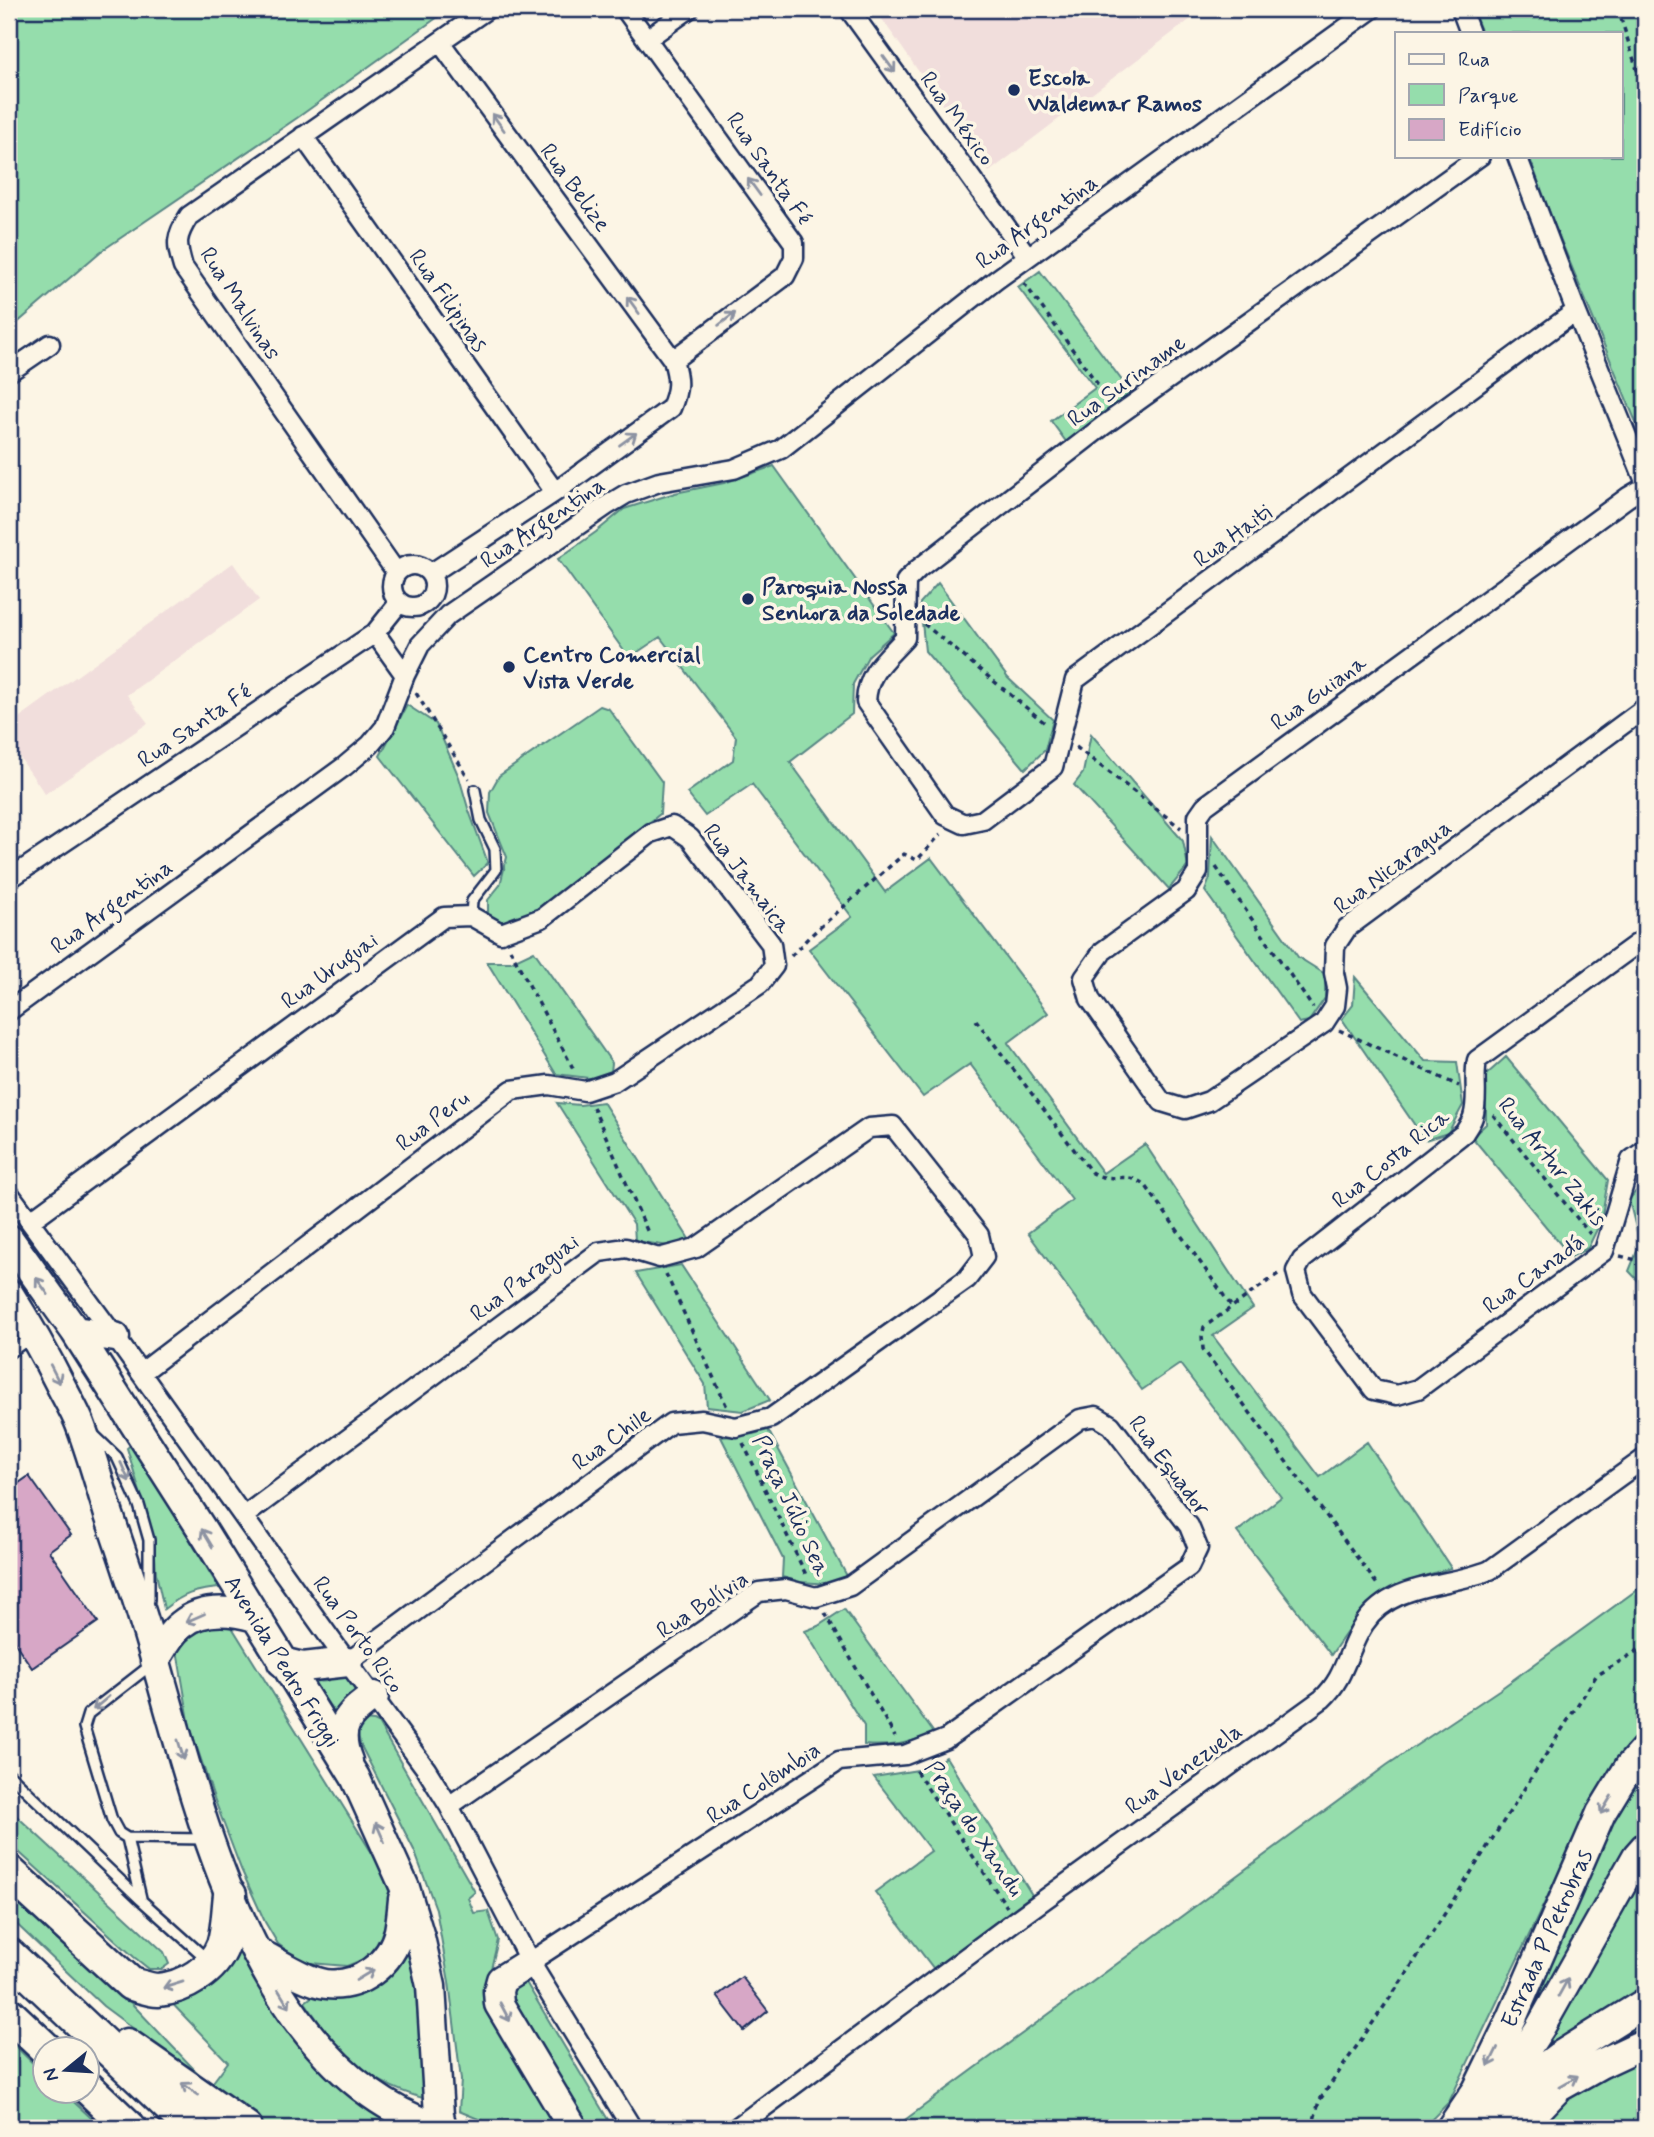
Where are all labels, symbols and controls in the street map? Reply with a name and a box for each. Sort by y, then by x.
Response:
legend [1395,32,1622,158]
text: Rua [1458,46,1490,74]
one-way arrow [881,54,896,73]
place label: Escola Waldemar Ramos [1027,64,1203,120]
street label: Rua México [912,66,1001,172]
marker: Escola Waldemar Ramos [1006,82,1022,98]
text: Parque [1458,82,1519,110]
street label: Rua Santa Fé [718,107,818,232]
one-way arrow [491,113,506,132]
text: Edifício [1458,116,1522,144]
street label: Rua Belize [532,138,617,239]
street label: Rua Argentina [970,168,1105,279]
one-way arrow [747,178,761,197]
street label: Rua Malvinas [192,242,287,366]
street label: Rua Filipinas [401,244,494,359]
one-way arrow [625,296,640,315]
one-way arrow [718,312,736,327]
street label: Rua Suriname [1062,328,1193,435]
one-way arrow [618,432,637,446]
street label: Rua Argentina [475,471,612,578]
street label: Rua Haiti [1188,498,1278,575]
place label: Paroquia Nossa Senhora da Soledade [762,573,961,629]
marker: Paroquia Nossa Senhora da Soledade [740,591,756,607]
place label: Centro Comercial Vista Verde [523,641,701,697]
street label: Rua Guiana [1265,649,1373,739]
marker: Centro Comercial Vista Verde [501,659,517,675]
street label: Rua Santa Fé [132,678,258,776]
street label: Rua Nicaragua [1328,813,1458,922]
street label: Rua Jamaica [695,818,798,940]
street label: Rua Argentina [45,853,180,964]
street label: Rua Uruguai [276,926,386,1019]
street label: Rua Peru [390,1084,476,1159]
street label: Rua Artur Zakis [1490,1092,1613,1233]
street label: Rua Costa Rica [1326,1103,1456,1216]
street label: Rua Paraguai [465,1228,587,1331]
street label: Rua Canadá [1477,1228,1591,1322]
one-way arrow [35,1277,49,1296]
one-way arrow [49,1363,63,1384]
street label: Rua Chile [567,1401,658,1478]
street label: Rua Equador [1121,1410,1216,1523]
street label: Praça Júlio Sea [744,1430,836,1582]
one-way arrow [118,1461,132,1482]
one-way arrow [199,1528,213,1548]
street label: Rua Bolívia [651,1565,755,1647]
street label: Avenida Pedro Friggi [214,1570,346,1755]
street label: Rua Porto Rico [305,1571,410,1700]
one-way arrow [185,1612,207,1625]
one-way arrow [92,1695,110,1711]
street label: Rua Venezuela [1120,1717,1249,1822]
street label: Rua Colômbia [701,1736,827,1832]
one-way arrow [176,1739,189,1761]
street label: Praça do Xandu [917,1755,1030,1903]
one-way arrow [1599,1795,1613,1815]
one-way arrow [373,1822,386,1844]
street label: Estrada P Petrobras [1495,1845,1601,2033]
one-way arrow [354,1968,374,1982]
one-way arrow [1556,1978,1570,1998]
one-way arrow [163,1980,185,1993]
one-way arrow [276,1989,291,2008]
one-way arrow [498,2001,512,2022]
north arrow [32,2036,102,2106]
one-way arrow [1485,2046,1499,2067]
text: N [37,2065,65,2085]
one-way arrow [1558,2074,1579,2087]
one-way arrow [181,2082,200,2096]

